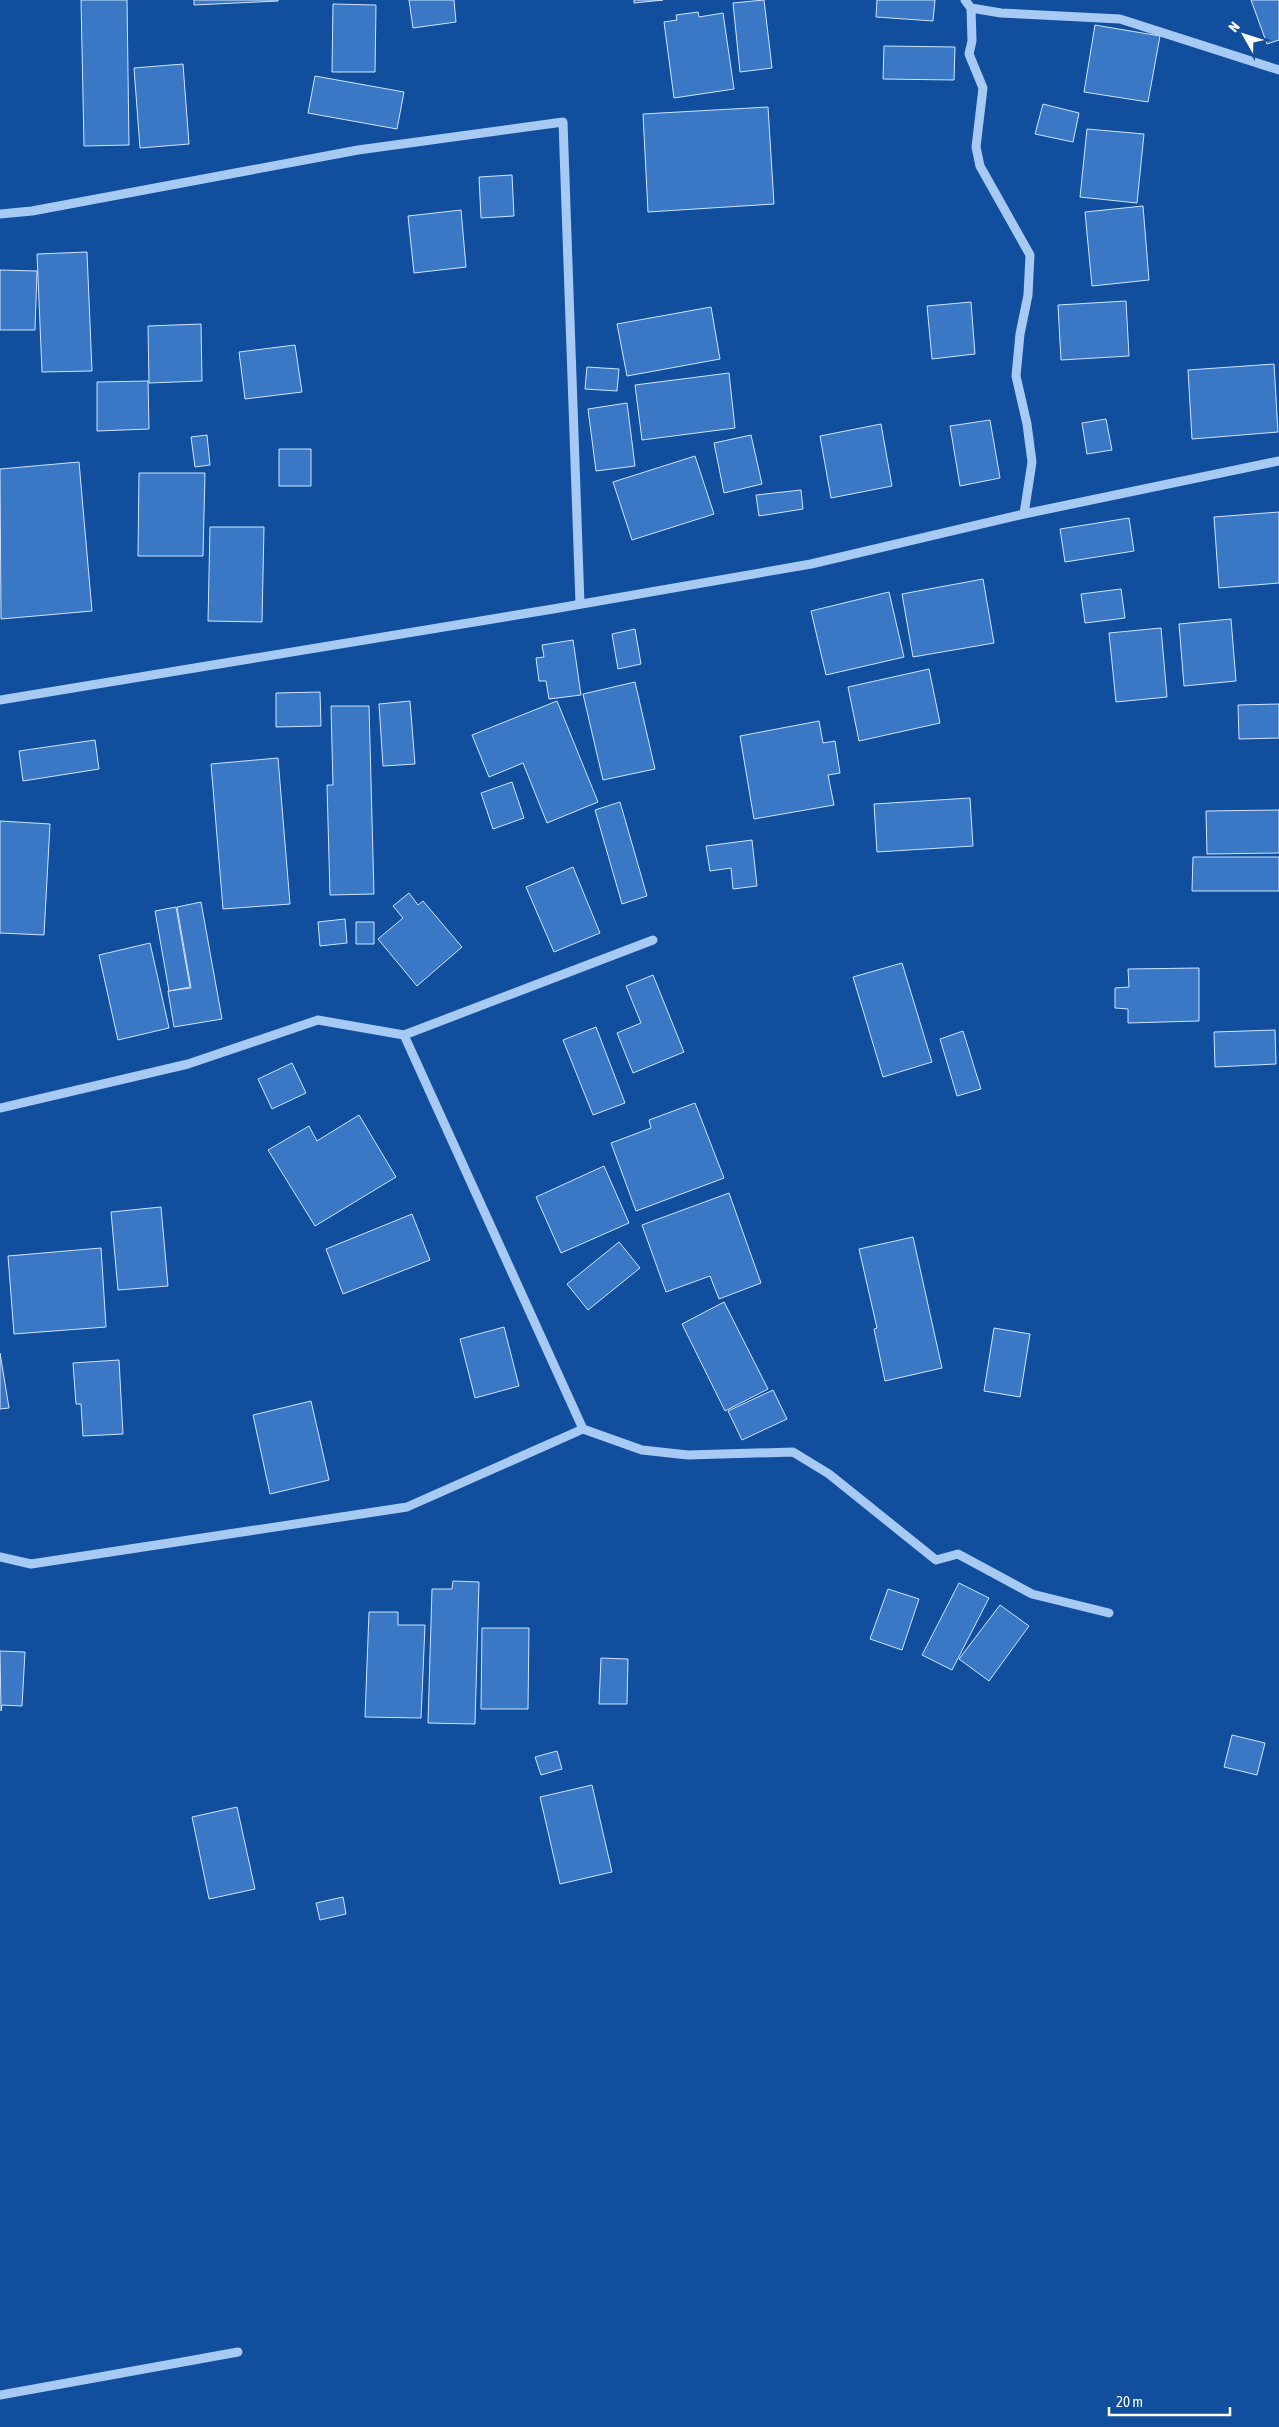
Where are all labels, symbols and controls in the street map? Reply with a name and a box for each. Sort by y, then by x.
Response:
north arrow [1219,10,1269,60]
text: N [1225,19,1243,35]
scale bar [1109,2384,1230,2416]
text: 20 m [1116,2393,1143,2410]

